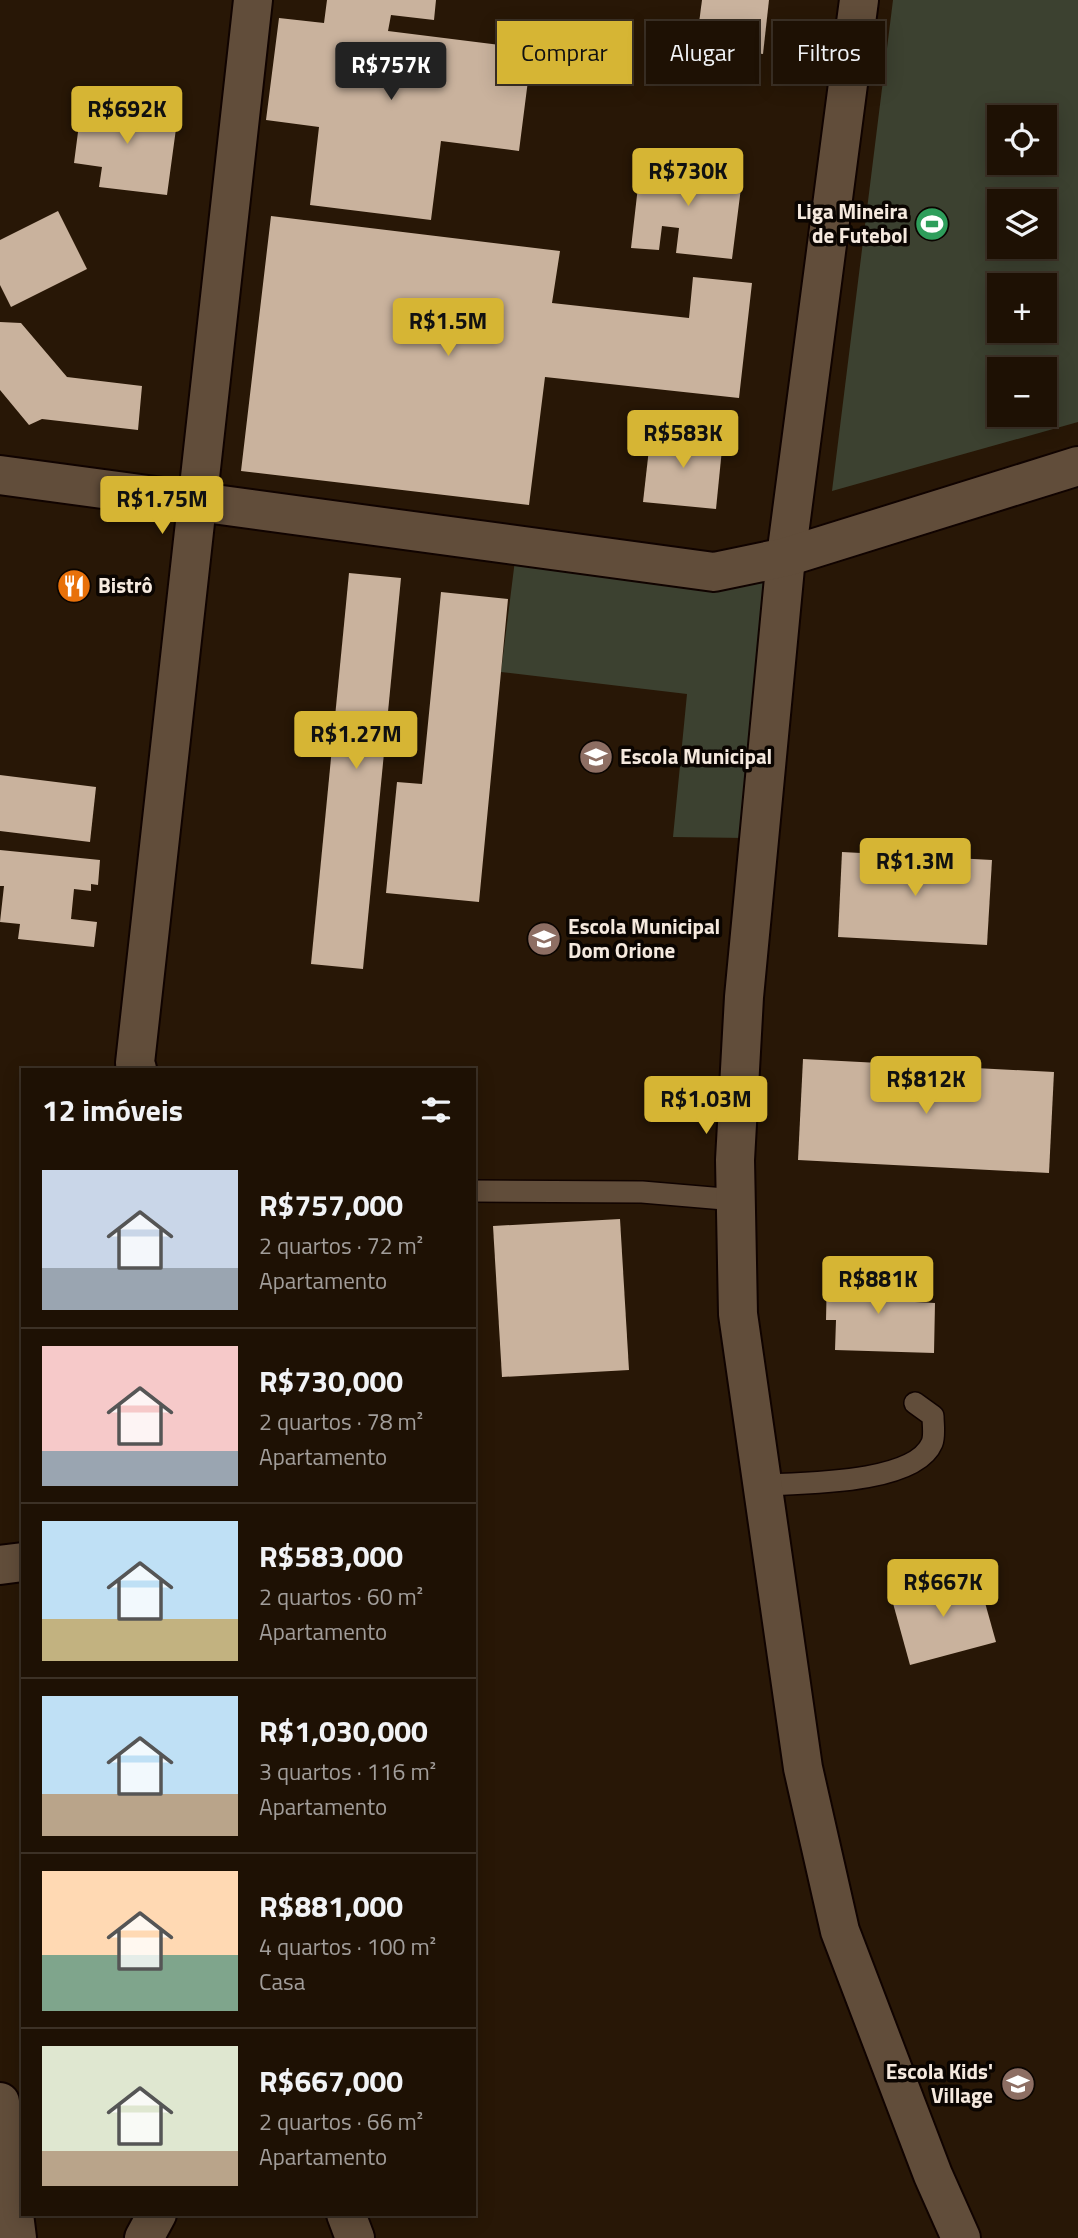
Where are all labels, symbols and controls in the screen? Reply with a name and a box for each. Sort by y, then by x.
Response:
chip: Comprar [497,21,632,84]
chip: Alugar [646,21,759,84]
chip: Filtros [773,21,885,84]
pin: R$757K [334,42,448,102]
text: R$757K [351,47,431,82]
pin: R$692K [70,86,184,146]
text: R$692K [87,91,167,126]
map controls [987,105,1057,427]
button: locate [987,105,1057,175]
pin: R$730K [631,148,745,208]
text: R$730K [648,153,728,188]
button: layers [987,189,1057,259]
place label: Liga Mineira de Futebol [796,195,908,251]
sports icon: Liga Mineira de Futebol [913,205,951,243]
button: + [987,273,1057,343]
pin: R$1.5M [391,298,505,358]
text: R$1.5M [409,303,487,338]
button: − [987,357,1057,427]
pin: R$583K [626,410,740,470]
text: R$583K [643,415,723,450]
pin: R$1.75M [97,476,227,536]
text: R$1.75M [116,481,208,516]
restaurant icon: Bistrô [55,567,93,605]
place label: Bistrô [98,569,153,601]
pin: R$1.27M [291,712,421,771]
text: R$1.27M [310,716,402,751]
school or university icon: Escola Municipal [577,738,615,776]
place label: Escola Municipal [620,740,772,772]
pin: R$1.3M [858,838,972,898]
text: R$1.3M [876,843,954,878]
place label: Escola Municipal Dom Orione [568,910,720,966]
school or university icon: Escola Municipal Dom Orione [525,920,563,958]
pin: R$812K [869,1056,983,1116]
text: R$812K [886,1061,966,1096]
pin: R$1.03M [641,1076,771,1136]
text: R$1.03M [660,1081,752,1116]
text: 12 imóveis [42,1087,183,1133]
icon: filters [417,1091,455,1129]
text: R$757,000 [259,1182,403,1228]
icon: home [98,1198,182,1282]
text: 2 quartos · 72 m² [259,1228,423,1263]
pin: R$881K [821,1256,935,1316]
text: R$881K [838,1261,918,1296]
text: Apartamento [259,1263,387,1298]
text: R$730,000 [259,1358,403,1404]
icon: home [98,1374,182,1458]
text: 2 quartos · 78 m² [259,1404,423,1439]
text: Apartamento [259,1439,387,1474]
text: R$583,000 [259,1533,403,1579]
icon: home [98,1549,182,1633]
pin: R$667K [886,1560,1000,1619]
text: R$667K [903,1564,983,1599]
text: 2 quartos · 60 m² [259,1579,423,1614]
text: Apartamento [259,1614,387,1649]
text: R$1,030,000 [259,1708,428,1754]
icon: home [98,1724,182,1808]
text: 3 quartos · 116 m² [259,1754,436,1789]
text: Apartamento [259,1789,387,1824]
text: R$881,000 [259,1883,403,1929]
icon: home [98,1899,182,1983]
text: 4 quartos · 100 m² [259,1929,436,1964]
text: Casa [259,1964,305,1999]
place label: Escola Kids' Village [886,2055,993,2111]
text: R$667,000 [259,2058,403,2104]
school or university icon: Escola Kids' Village [999,2065,1037,2103]
icon: home [98,2074,182,2158]
text: 2 quartos · 66 m² [259,2104,423,2139]
text: Apartamento [259,2139,387,2174]

